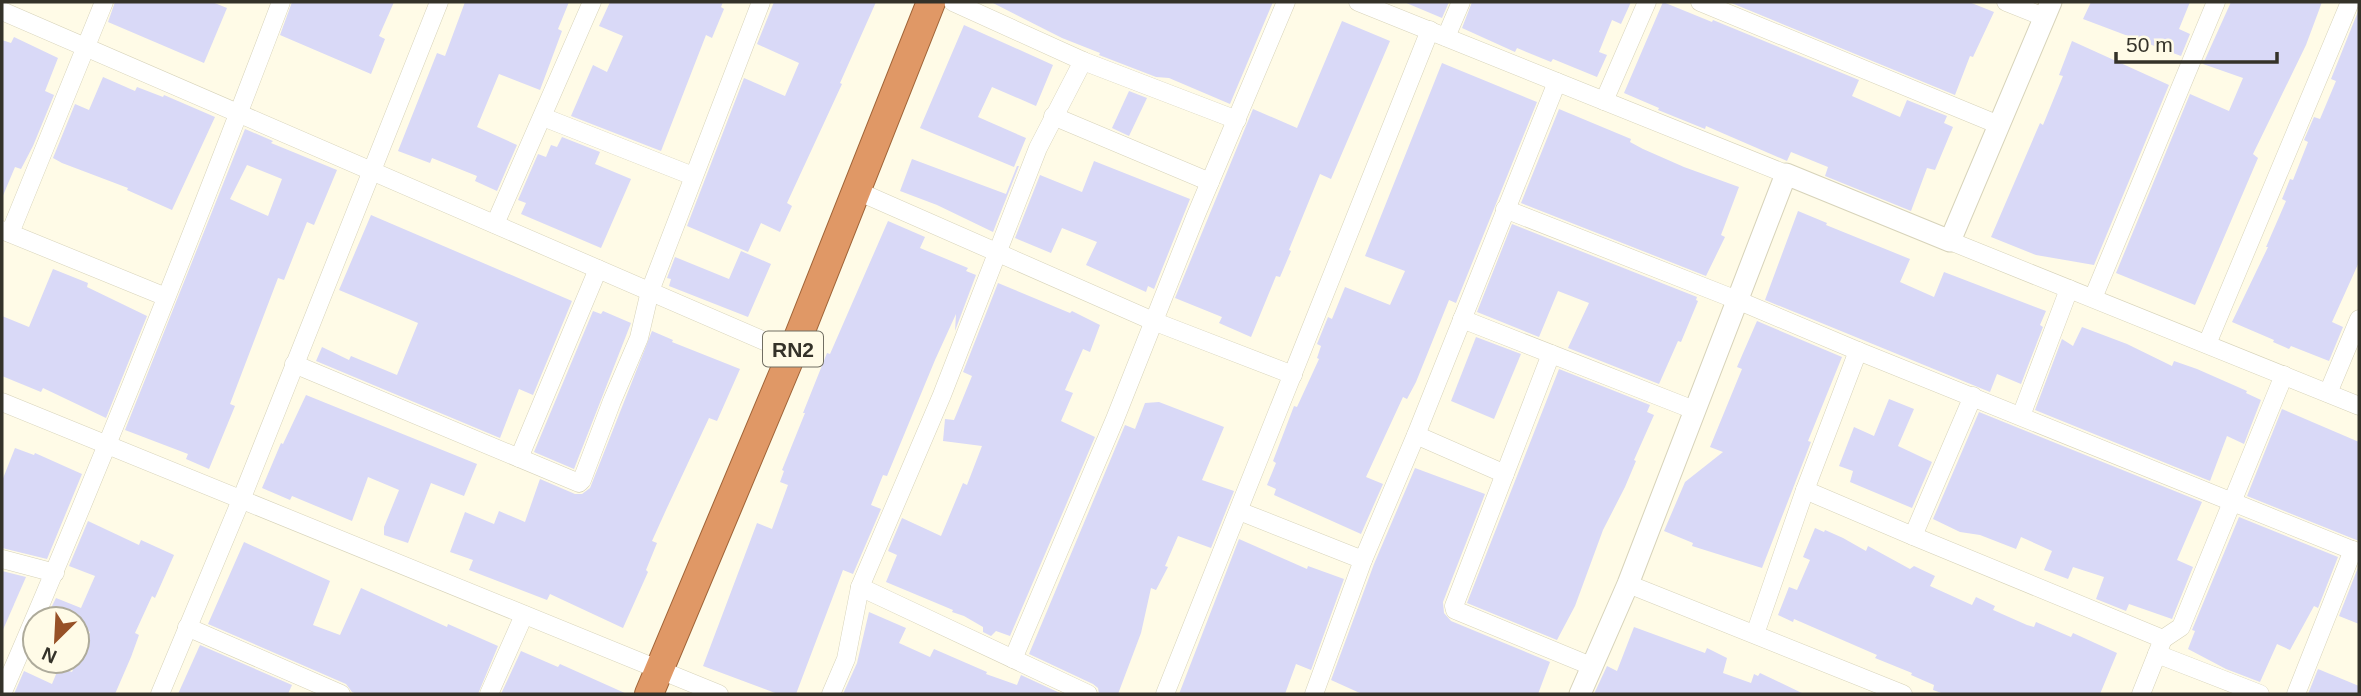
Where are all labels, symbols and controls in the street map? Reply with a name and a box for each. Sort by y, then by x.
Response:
scale bar [2116,21,2277,65]
text: 50 m [2126,33,2173,56]
road number: RN2 [763,332,823,366]
north arrow [21,605,91,675]
text: N [39,643,60,667]

